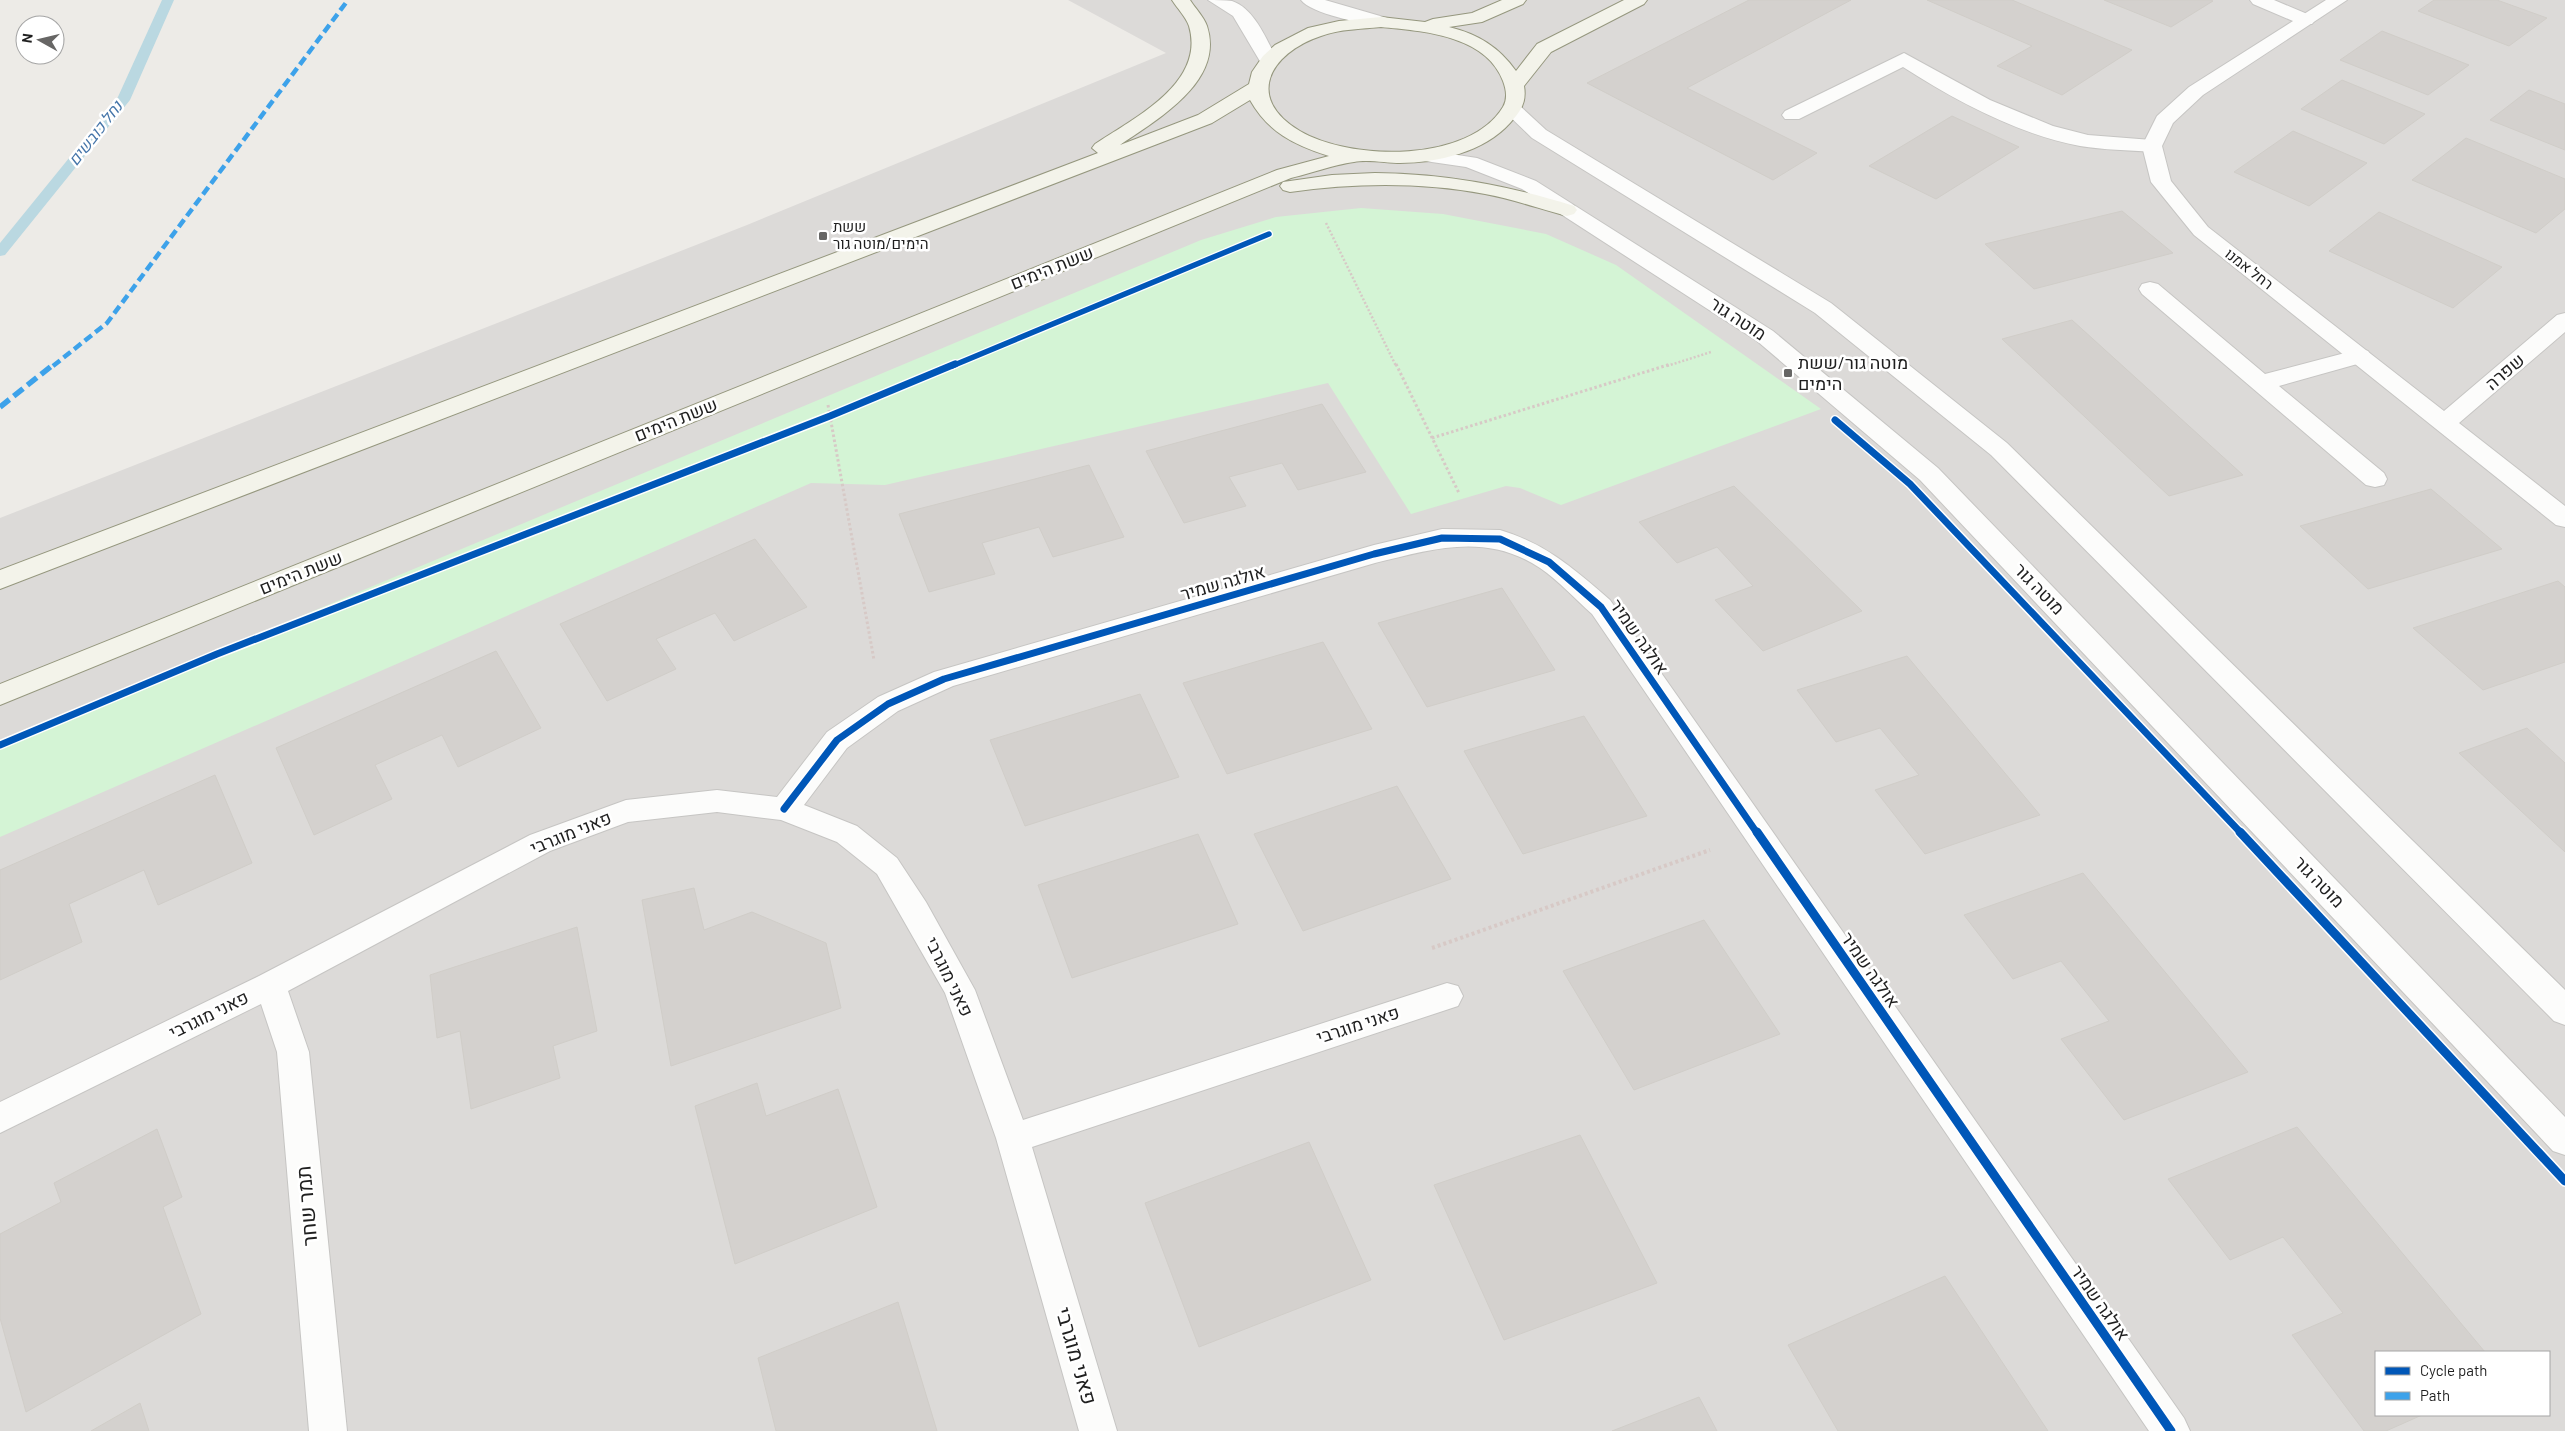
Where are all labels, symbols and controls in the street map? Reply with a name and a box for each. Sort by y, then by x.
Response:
north arrow [15,15,65,65]
text: N [18,32,36,44]
water label: נחל כובשים [64,96,126,169]
place label: ששת הימים/מוטה גור [833,217,929,252]
marker: ששת הימים/מוטה גור [817,230,829,242]
street label: ששת הימים [1007,240,1096,294]
street label: רחל אמנו [2222,244,2277,293]
street label: מוטה גור [1706,292,1771,345]
street label: שפרה [2480,348,2529,394]
place label: מוטה גור/ששת הימים [1798,351,1908,394]
marker: מוטה גור/ששת הימים [1782,367,1794,379]
street label: ששת הימים [631,392,720,446]
street label: ששת הימים [256,545,345,599]
street label: מוטה גור [2010,558,2070,619]
street label: אולגה שמיר [1178,559,1268,605]
street label: אולגה שמיר [1606,594,1674,678]
street label: פאני מוגרבי [527,806,615,858]
street label: מוטה גור [2290,851,2350,912]
street label: אולגה שמיר [1837,927,1905,1011]
street label: פאני מוגרבי [921,933,979,1020]
street label: פאני מוגרבי [165,985,252,1043]
street label: פאני מוגרבי [1313,1000,1402,1048]
street label: תמר שחר [290,1165,321,1247]
street label: אולגה שמיר [2067,1260,2135,1344]
street label: פאני מוגרבי [1052,1304,1103,1407]
legend [2375,1351,2550,1416]
text: Cycle path [2420,1361,2487,1379]
text: Path [2420,1386,2450,1404]

